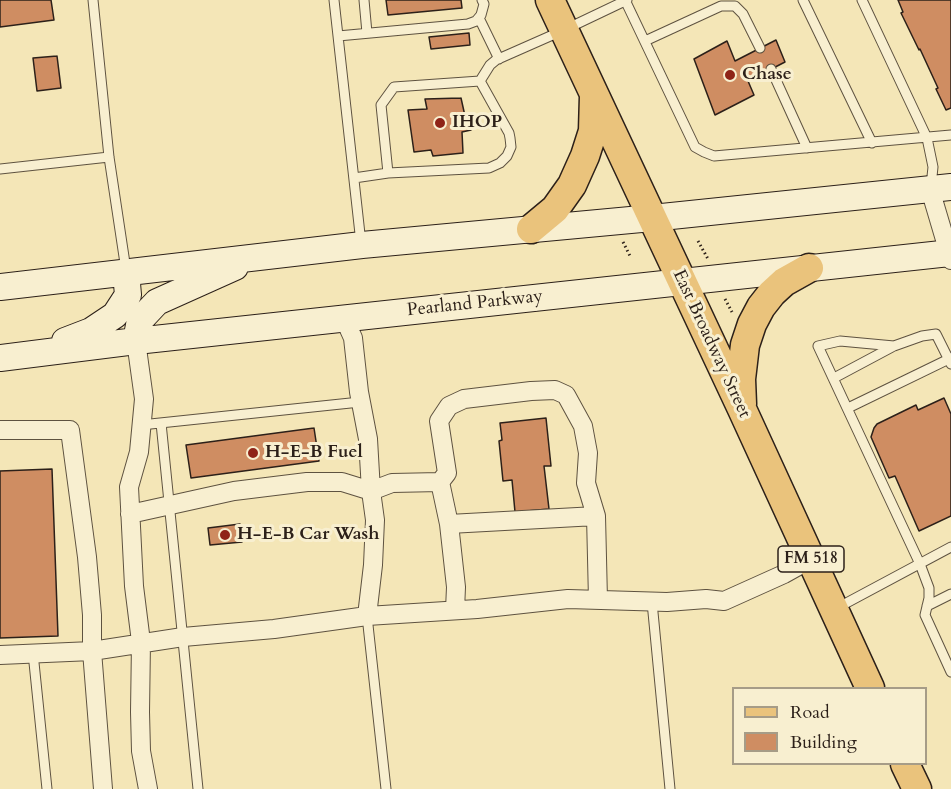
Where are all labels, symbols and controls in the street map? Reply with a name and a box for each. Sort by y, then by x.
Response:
place label: Chase [742,64,792,86]
marker: Chase [723,68,737,82]
place label: IHOP [452,112,502,134]
marker: IHOP [433,116,447,130]
street label: East Broadway Street [667,266,755,422]
street label: Pearland Parkway [406,286,544,322]
place label: H-E-B Fuel [265,442,363,464]
marker: H-E-B Fuel [246,446,260,460]
place label: H-E-B Car Wash [237,524,379,546]
marker: H-E-B Car Wash [218,528,232,542]
road number: FM 518 [778,546,844,572]
legend [732,687,927,765]
text: Road [790,700,830,725]
text: Building [790,730,857,755]

